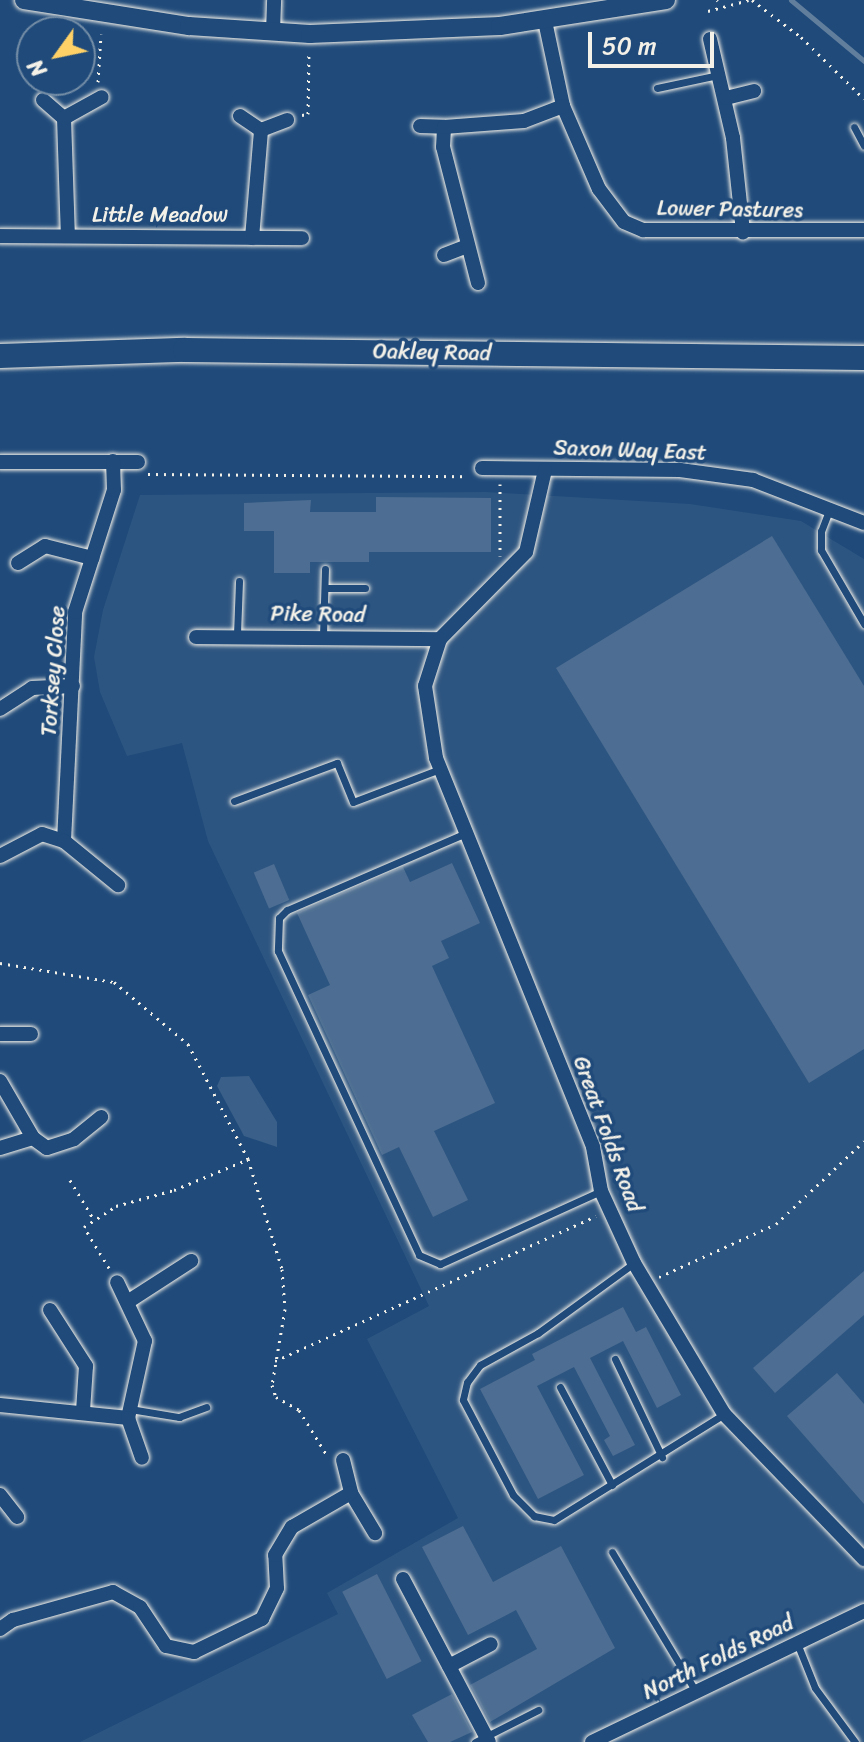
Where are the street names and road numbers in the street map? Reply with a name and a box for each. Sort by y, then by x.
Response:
street label: Lower Pastures [656,195,804,223]
street label: Little Meadow [92,202,228,228]
street label: Oakley Road [372,338,492,366]
street label: Saxon Way East [553,434,707,466]
street label: Pike Road [270,600,366,628]
street label: Torksey Close [35,604,71,738]
street label: Great Folds Road [568,1053,648,1215]
street label: North Folds Road [638,1609,798,1705]

